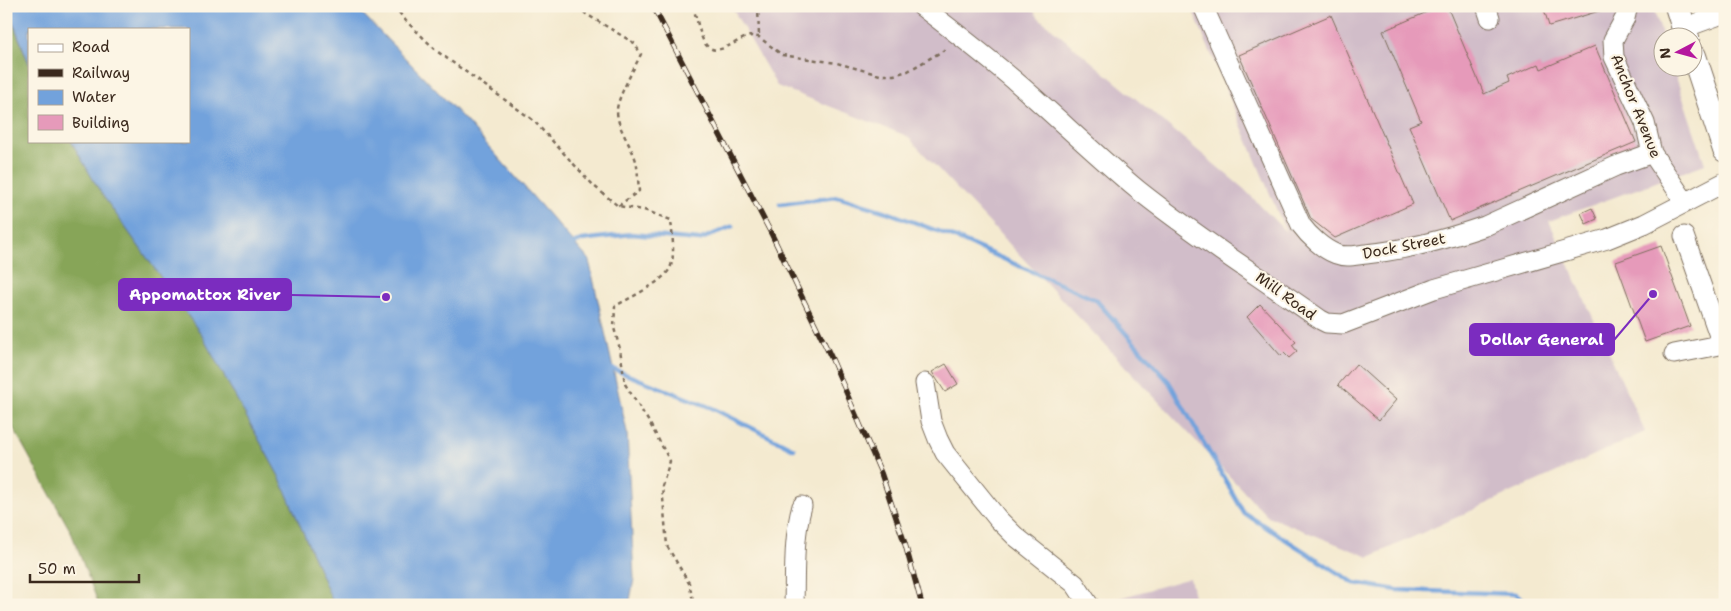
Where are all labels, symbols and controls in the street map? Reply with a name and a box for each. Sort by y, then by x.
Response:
legend [28,28,190,142]
north arrow [1654,28,1704,78]
text: Road [72,37,110,57]
text: N [1656,47,1675,60]
street label: Anchor Avenue [1606,51,1666,161]
text: Railway [72,63,130,83]
text: Water [72,87,116,107]
text: Building [72,113,129,133]
street label: Dock Street [1361,228,1447,264]
street label: Mill Road [1252,267,1321,325]
callout: Appomattox River [119,279,291,310]
text: Appomattox River [129,284,281,305]
callout: Dollar General [1470,324,1614,355]
text: Dollar General [1480,329,1604,350]
scale bar [30,551,139,583]
text: 50 m [38,559,76,579]

